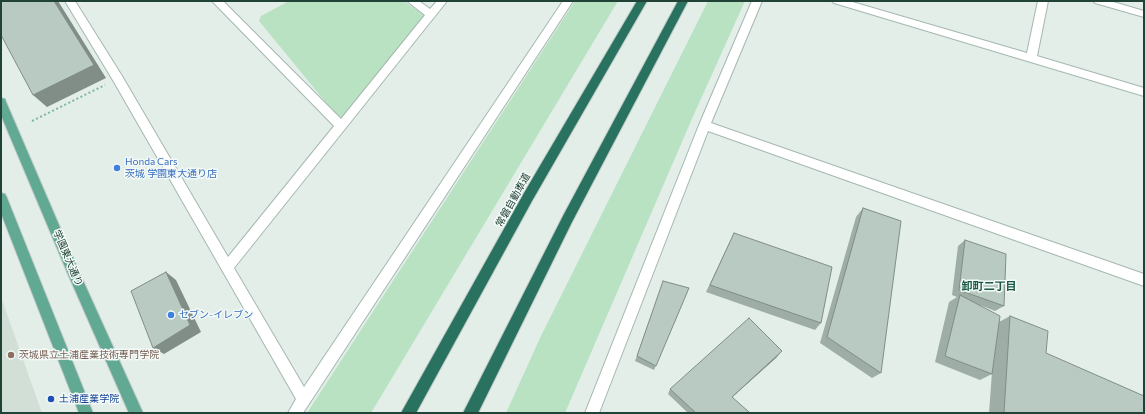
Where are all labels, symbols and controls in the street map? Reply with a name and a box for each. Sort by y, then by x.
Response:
place label: Honda Cars 茨城 学園東大通り店 [125,156,217,180]
marker: Honda Cars 茨城 学園東大通り店 [112,163,122,173]
street label: 常磐自動車道 [493,171,533,229]
street label: 学園東大通り [51,228,85,288]
district label: 卸町二丁目 [962,279,1016,293]
place label: セブン-イレブン [179,309,253,321]
marker: セブン-イレブン [166,310,176,320]
place label: 茨城県立土浦産業技術専門学院 [19,349,159,361]
marker: 茨城県立土浦産業技術専門学院 [6,350,16,360]
place label: 土浦産業学院 [59,393,119,405]
marker: 土浦産業学院 [46,394,56,404]

